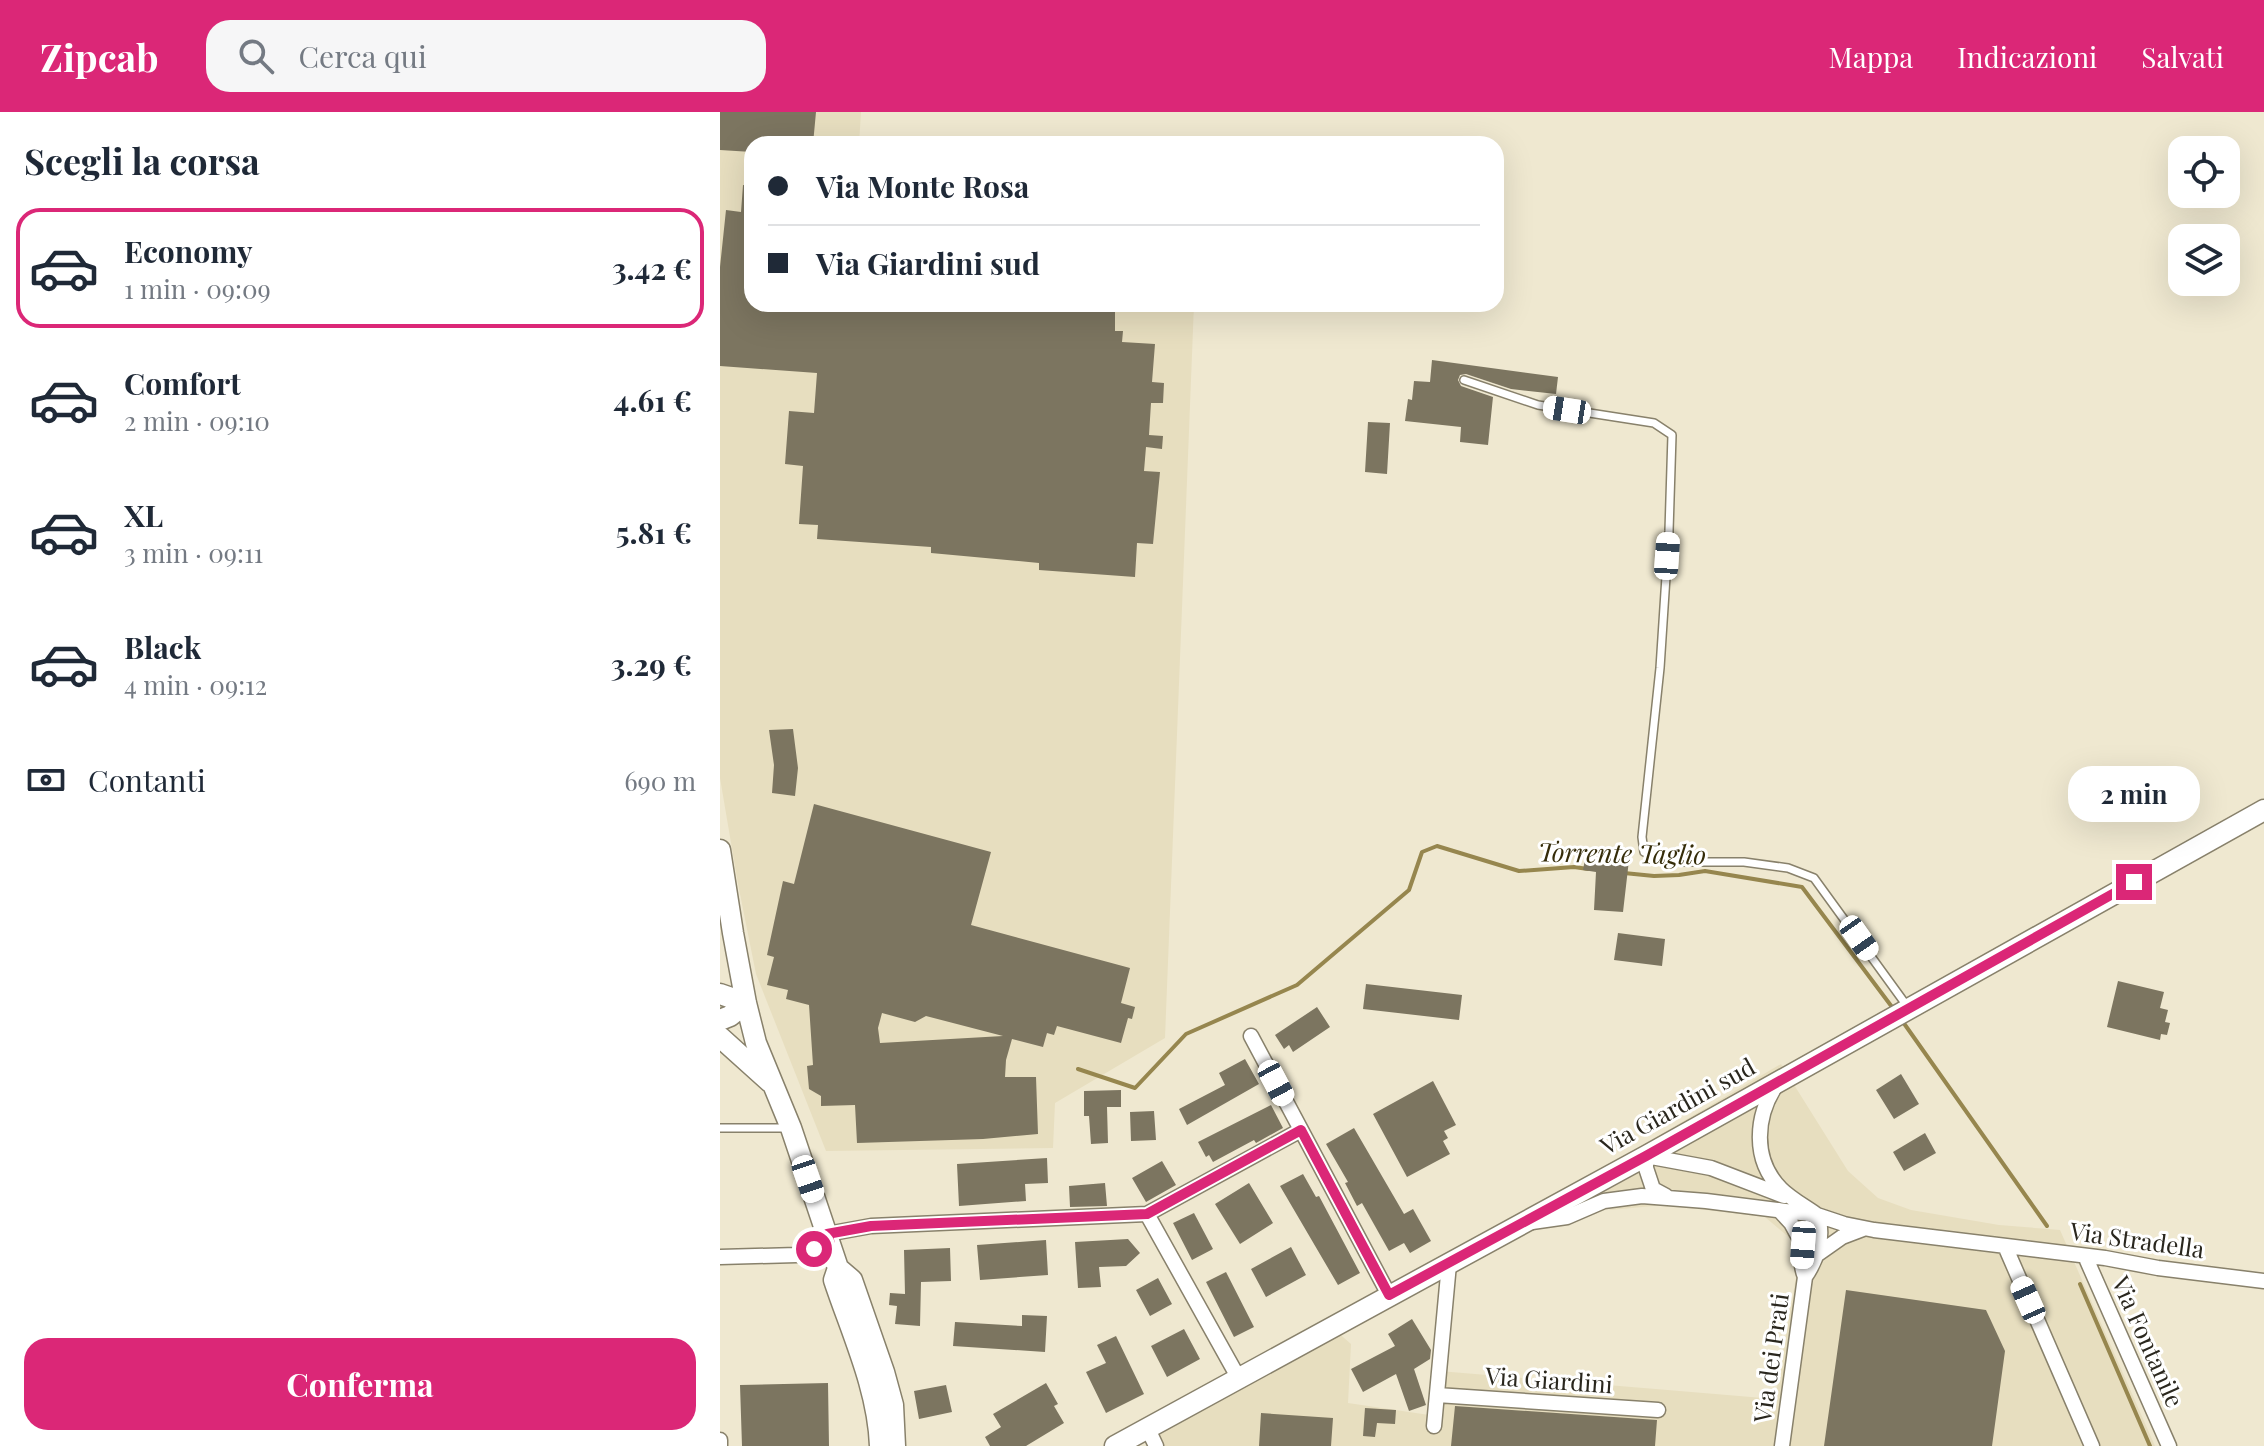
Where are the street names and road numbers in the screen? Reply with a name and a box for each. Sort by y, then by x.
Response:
street label: Via Giardini sud [1593,1050,1760,1161]
street label: Via Stradella [2067,1214,2206,1264]
street label: Via Fontanile [2105,1270,2192,1412]
street label: Via dei Prati [1745,1291,1795,1426]
street label: Via Giardini [1483,1359,1614,1399]

